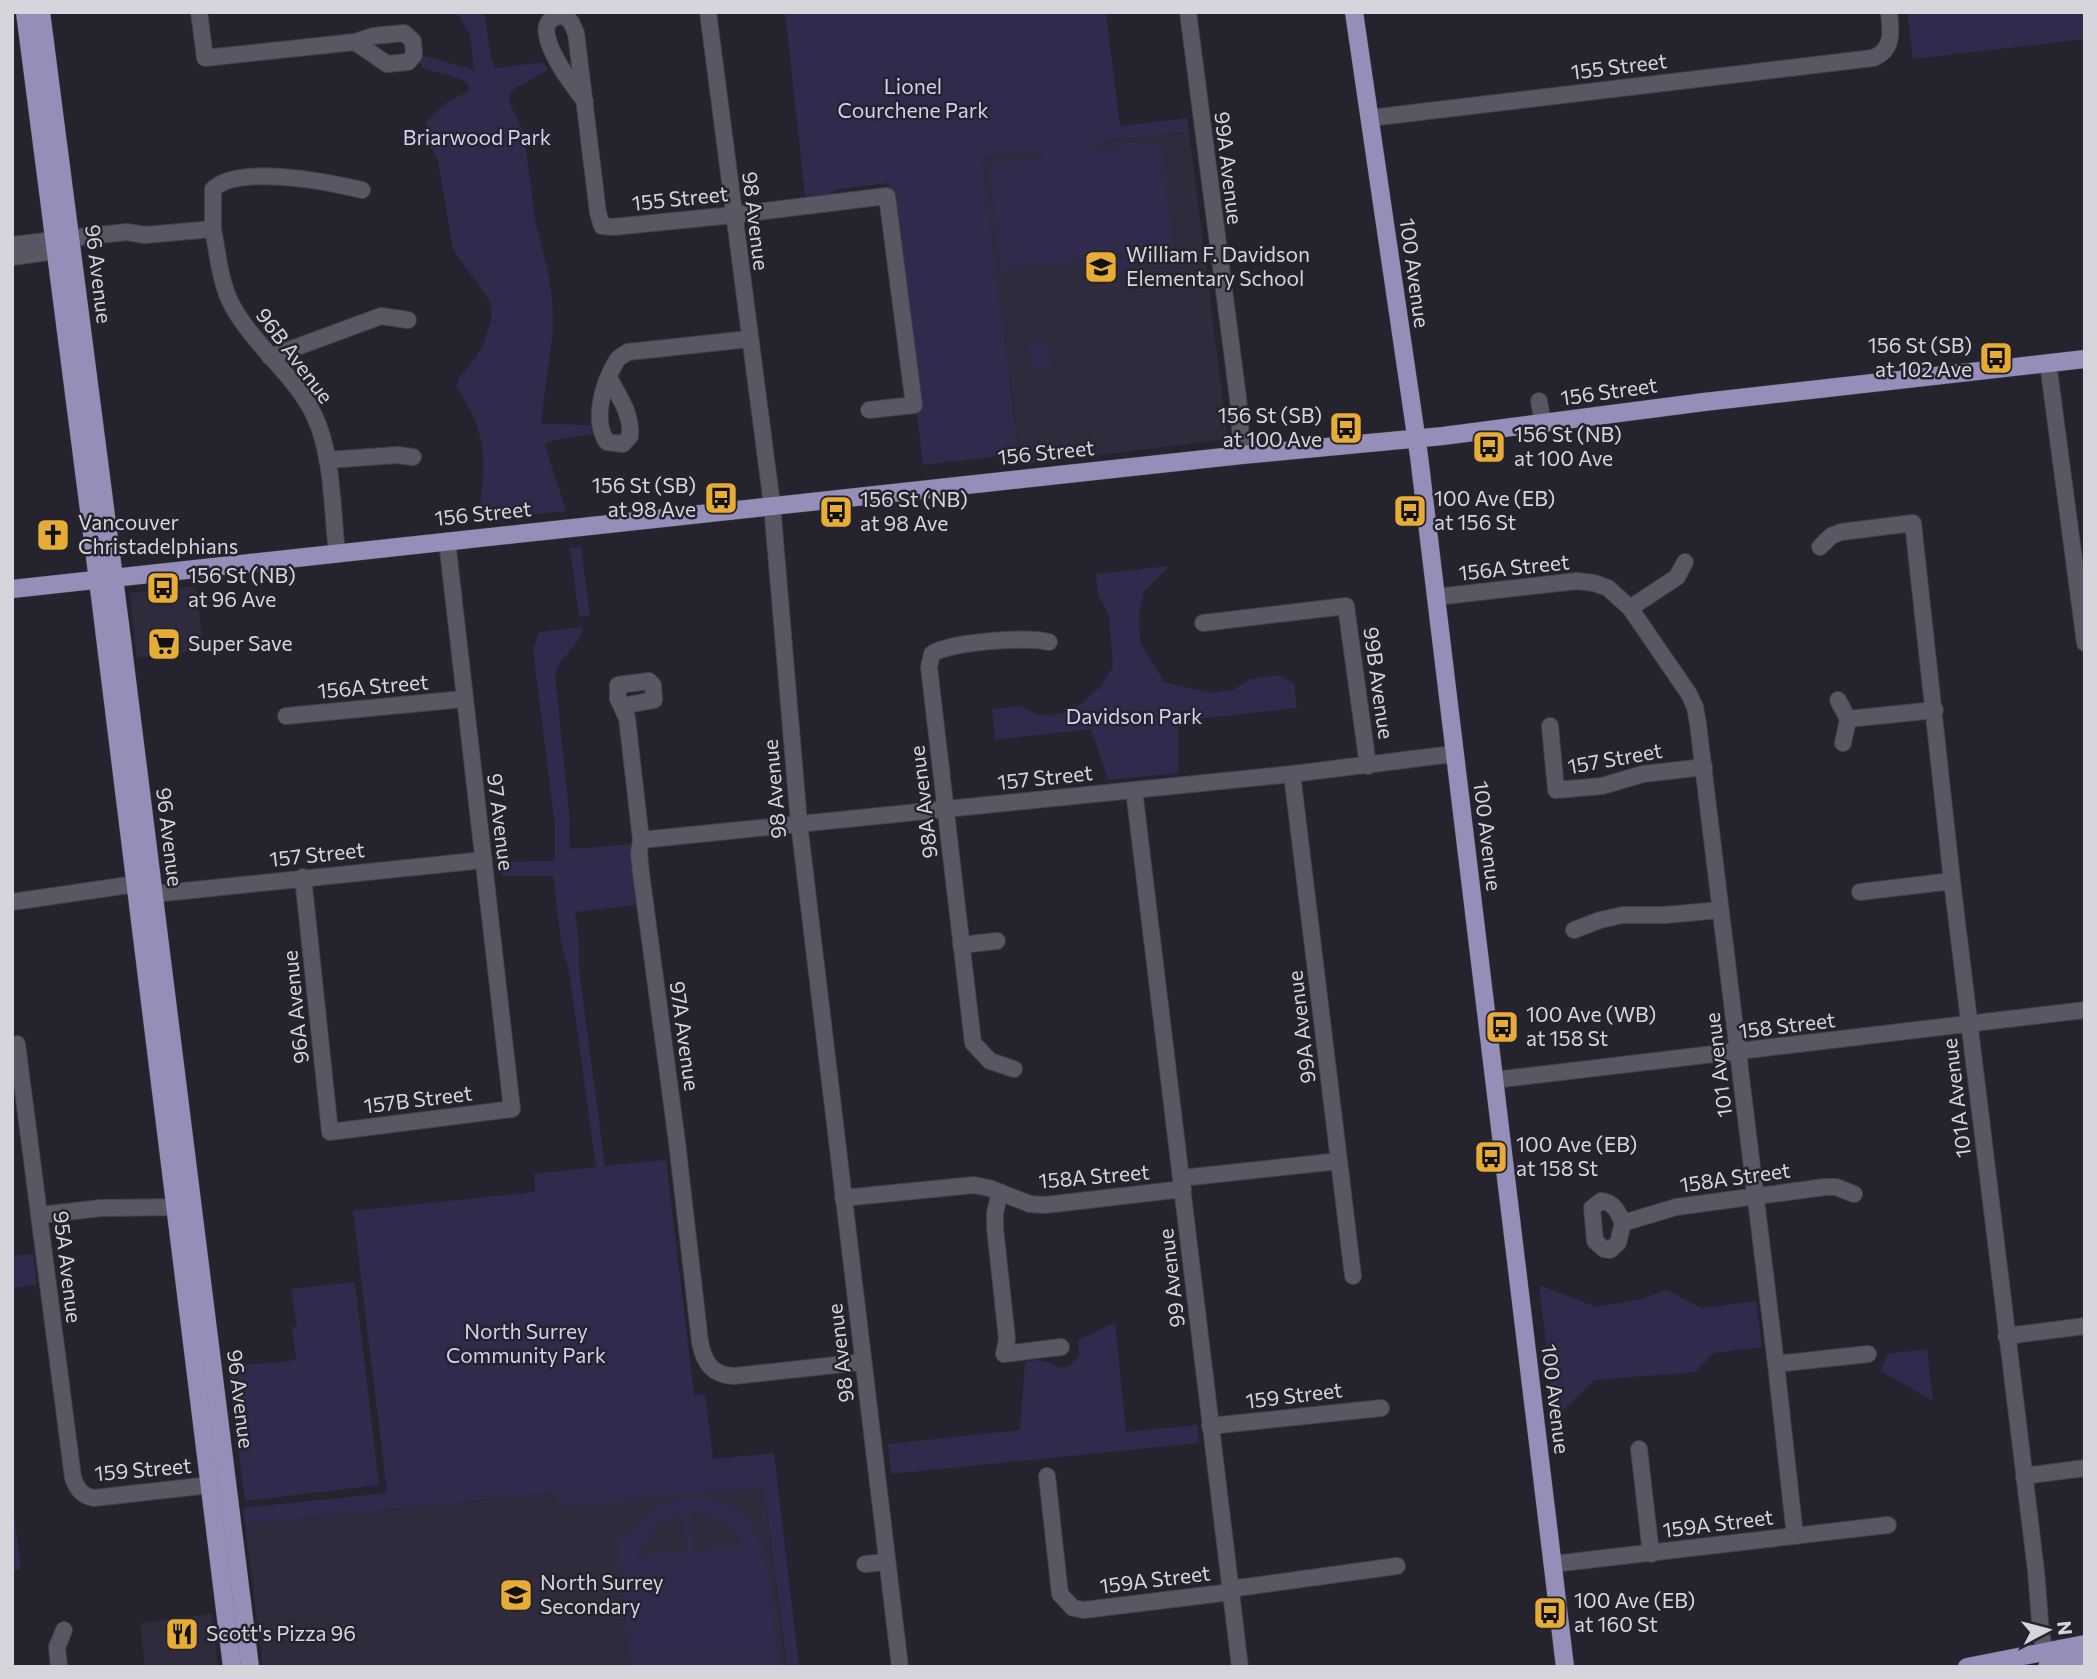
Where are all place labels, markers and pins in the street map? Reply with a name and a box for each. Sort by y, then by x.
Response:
place label: William F. Davidson Elementary School [1126,241,1310,290]
school or university icon: William F. Davidson Elementary School [1082,248,1120,286]
place label: 156 St (SB) at 102 Ave [1868,332,1972,381]
bus stop icon: 156 St (SB) at 102 Ave [1977,339,2015,377]
place label: 156 St (SB) at 100 Ave [1218,402,1322,451]
bus stop icon: 156 St (SB) at 100 Ave [1327,409,1365,447]
place label: 156 St (NB) at 100 Ave [1514,421,1622,470]
bus stop icon: 156 St (NB) at 100 Ave [1470,428,1508,466]
place label: 156 St (SB) at 98 Ave [592,472,696,521]
bus stop icon: 156 St (SB) at 98 Ave [702,479,740,517]
place label: 100 Ave (EB) at 156 St [1434,485,1555,534]
place label: 156 St (NB) at 98 Ave [860,486,968,535]
bus stop icon: 100 Ave (EB) at 156 St [1391,492,1429,530]
bus stop icon: 156 St (NB) at 98 Ave [817,493,855,531]
place label: Vancouver Christadelphians [78,509,238,558]
church icon: Vancouver Christadelphians [34,516,72,554]
place label: 156 St (NB) at 96 Ave [188,562,296,611]
bus stop icon: 156 St (NB) at 96 Ave [144,569,182,607]
supermarket icon: Super Save [145,625,183,663]
place label: Super Save [188,630,293,655]
place label: 100 Ave (WB) at 158 St [1526,1001,1656,1050]
bus stop icon: 100 Ave (WB) at 158 St [1483,1008,1521,1046]
place label: 100 Ave (EB) at 158 St [1516,1131,1637,1180]
bus stop icon: 100 Ave (EB) at 158 St [1472,1138,1510,1176]
place label: North Surrey Secondary [540,1569,664,1618]
school or university icon: North Surrey Secondary [497,1576,535,1614]
place label: 100 Ave (EB) at 160 St [1574,1587,1695,1636]
bus stop icon: 100 Ave (EB) at 160 St [1531,1594,1569,1632]
restaurant icon: Scott's Pizza 96 [163,1615,201,1653]
place label: Scott's Pizza 96 [206,1620,356,1645]

